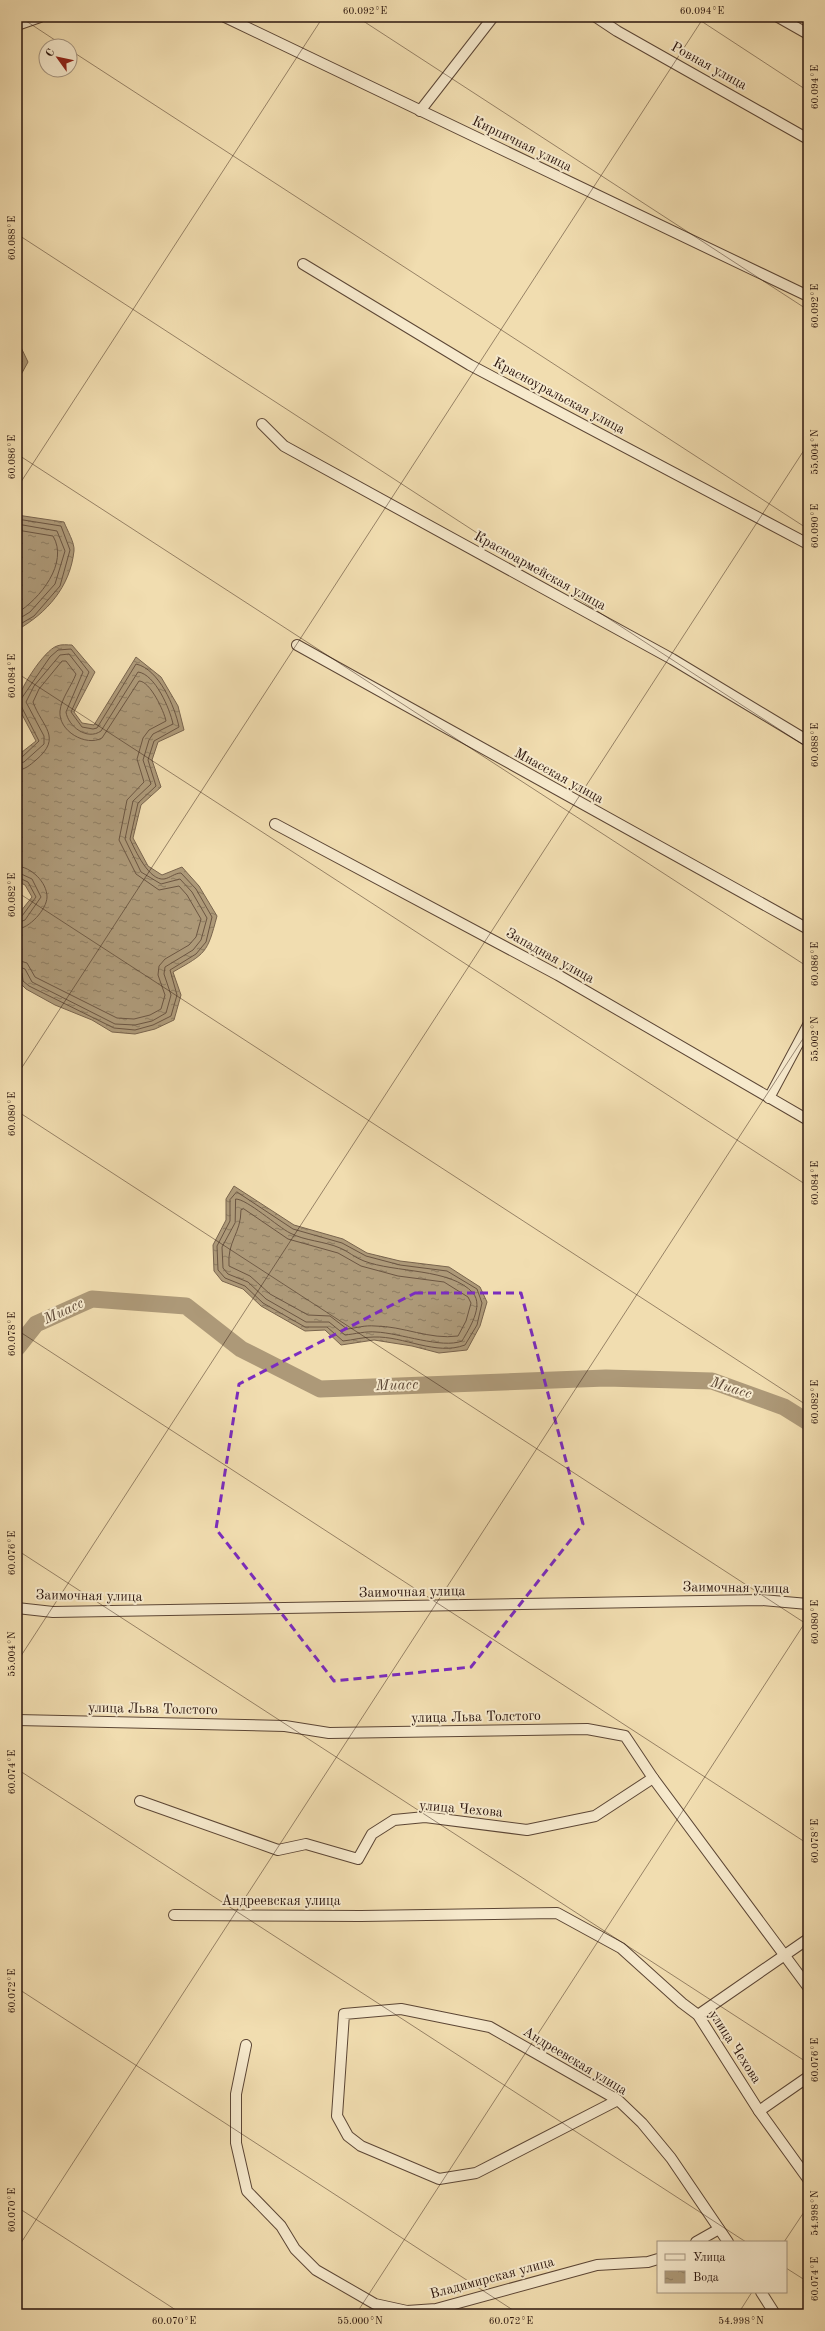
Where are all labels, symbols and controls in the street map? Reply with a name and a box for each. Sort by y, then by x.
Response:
text: 60.092°E [343,6,387,16]
text: 60.094°E [680,6,724,16]
north arrow [38,38,78,78]
street label: Ровная улица [669,40,749,93]
text: С [44,47,57,59]
text: 60.094°E [810,65,820,109]
street label: Кирпичная улица [470,114,574,174]
text: 60.088°E [7,216,17,260]
text: 60.092°E [810,284,820,328]
street label: Красноуральская улица [491,355,627,437]
text: 55.004°N [810,429,820,475]
text: 60.086°E [7,435,17,479]
text: 60.090°E [810,504,820,548]
street label: Красноармейская улица [472,529,608,613]
text: 60.084°E [7,654,17,698]
text: 60.088°E [810,723,820,767]
street label: Миасская улица [512,746,606,806]
text: 60.082°E [7,873,17,917]
street label: Западная улица [503,926,597,986]
text: 60.086°E [810,942,820,986]
text: 55.002°N [810,1016,820,1062]
text: 60.080°E [7,1092,17,1136]
text: 60.084°E [810,1161,820,1205]
water label: Миасс [41,1296,87,1328]
text: 60.078°E [7,1312,17,1356]
water label: Миасс [707,1375,754,1402]
water label: Миасс [374,1378,419,1394]
text: 60.082°E [810,1380,820,1424]
text: 60.076°E [7,1531,17,1575]
street label: Заимочная улица [682,1580,790,1596]
street label: Заимочная улица [358,1584,466,1600]
street label: Заимочная улица [35,1588,143,1604]
text: 60.080°E [810,1600,820,1644]
text: 55.004°N [7,1631,17,1677]
street label: улица Льва Толстого [88,1701,218,1717]
street label: улица Льва Толстого [411,1709,541,1725]
text: 60.074°E [7,1750,17,1794]
street label: улица Чехова [419,1798,504,1820]
text: 60.078°E [810,1819,820,1863]
street label: Андреевская улица [221,1894,341,1908]
text: 60.072°E [7,1969,17,2013]
street label: улица Чехова [706,2008,764,2086]
street label: Андреевская улица [520,2024,630,2098]
text: 60.076°E [810,2038,820,2082]
text: 60.070°E [7,2188,17,2232]
text: 54.998°N [810,2190,820,2236]
legend [657,2241,787,2293]
text: Улица [693,2252,726,2264]
street label: Владимирская улица [428,2255,556,2301]
text: 60.074°E [810,2257,820,2301]
text: Вода [693,2272,719,2284]
text: 60.070°E [152,2316,196,2326]
text: 55.000°N [337,2316,383,2326]
text: 60.072°E [489,2316,533,2326]
text: 54.998°N [718,2316,764,2326]

